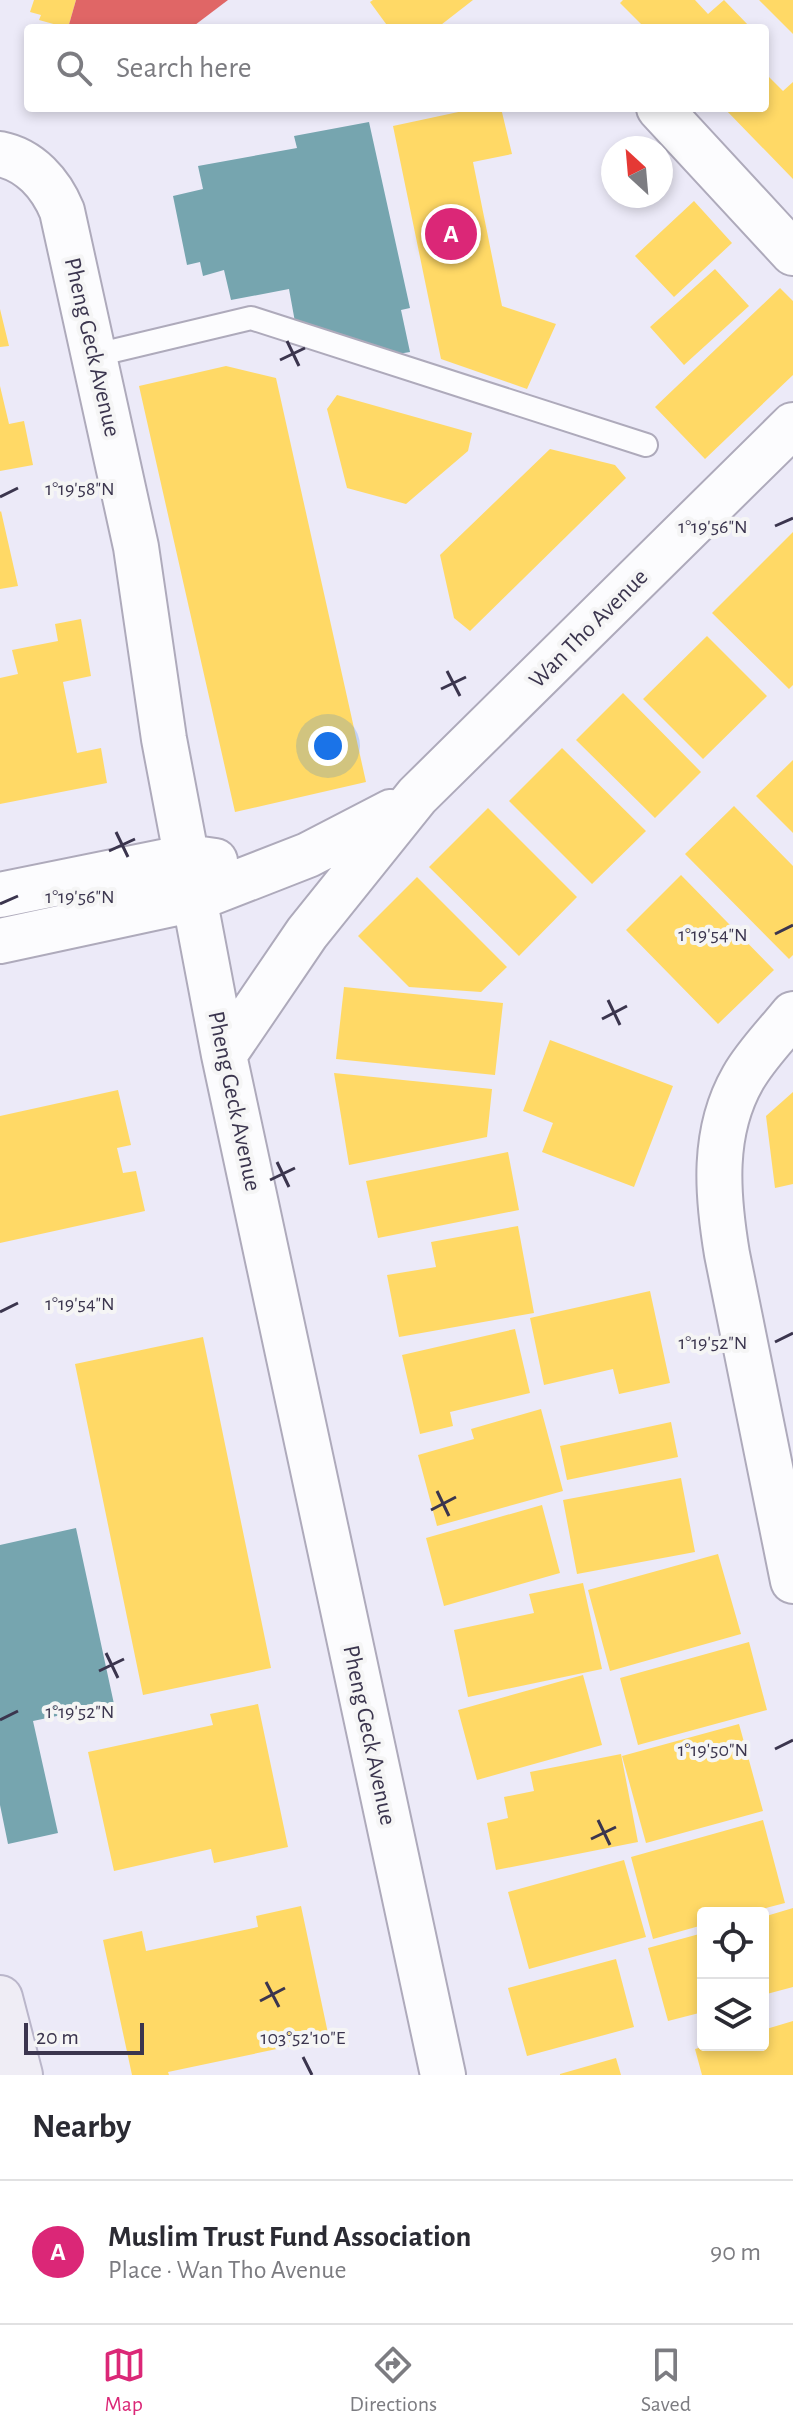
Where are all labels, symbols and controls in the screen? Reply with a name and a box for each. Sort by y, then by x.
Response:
search box [24,24,769,112]
icon: search [52,46,96,90]
text: Search here [116,53,252,83]
north arrow [601,136,673,208]
pin: A [425,204,477,264]
street label: Pheng Geck Avenue [60,255,124,439]
text: 1°19'58"N [45,479,115,499]
text: 1°19'56"N [678,517,748,537]
street label: Wan Tho Avenue [525,565,653,693]
your location [308,726,348,766]
text: 1°19'56"N [45,887,115,907]
text: 1°19'54"N [678,925,748,945]
street label: Pheng Geck Avenue [203,1009,265,1193]
text: 1°19'54"N [45,1294,115,1314]
text: 1°19'52"N [678,1333,748,1353]
street label: Pheng Geck Avenue [338,1643,400,1827]
text: 1°19'52"N [45,1702,115,1722]
text: 1°19'50"N [678,1740,748,1760]
map controls [697,1907,769,2051]
button: locate [697,1907,769,1979]
button: layers [697,1979,769,2051]
scale bar [24,2019,144,2055]
text: 20 m [36,2026,79,2048]
text: 103°52'10"E [261,2028,346,2048]
text: Nearby [32,2110,131,2144]
text: Muslim Trust Fund Association [108,2222,471,2252]
text: A [50,2239,66,2265]
text: 90 m [710,2239,761,2265]
text: Place · Wan Tho Avenue [108,2257,347,2283]
tab: Map [102,2343,146,2417]
tab: Directions [349,2343,437,2417]
tab: Saved [641,2343,691,2417]

